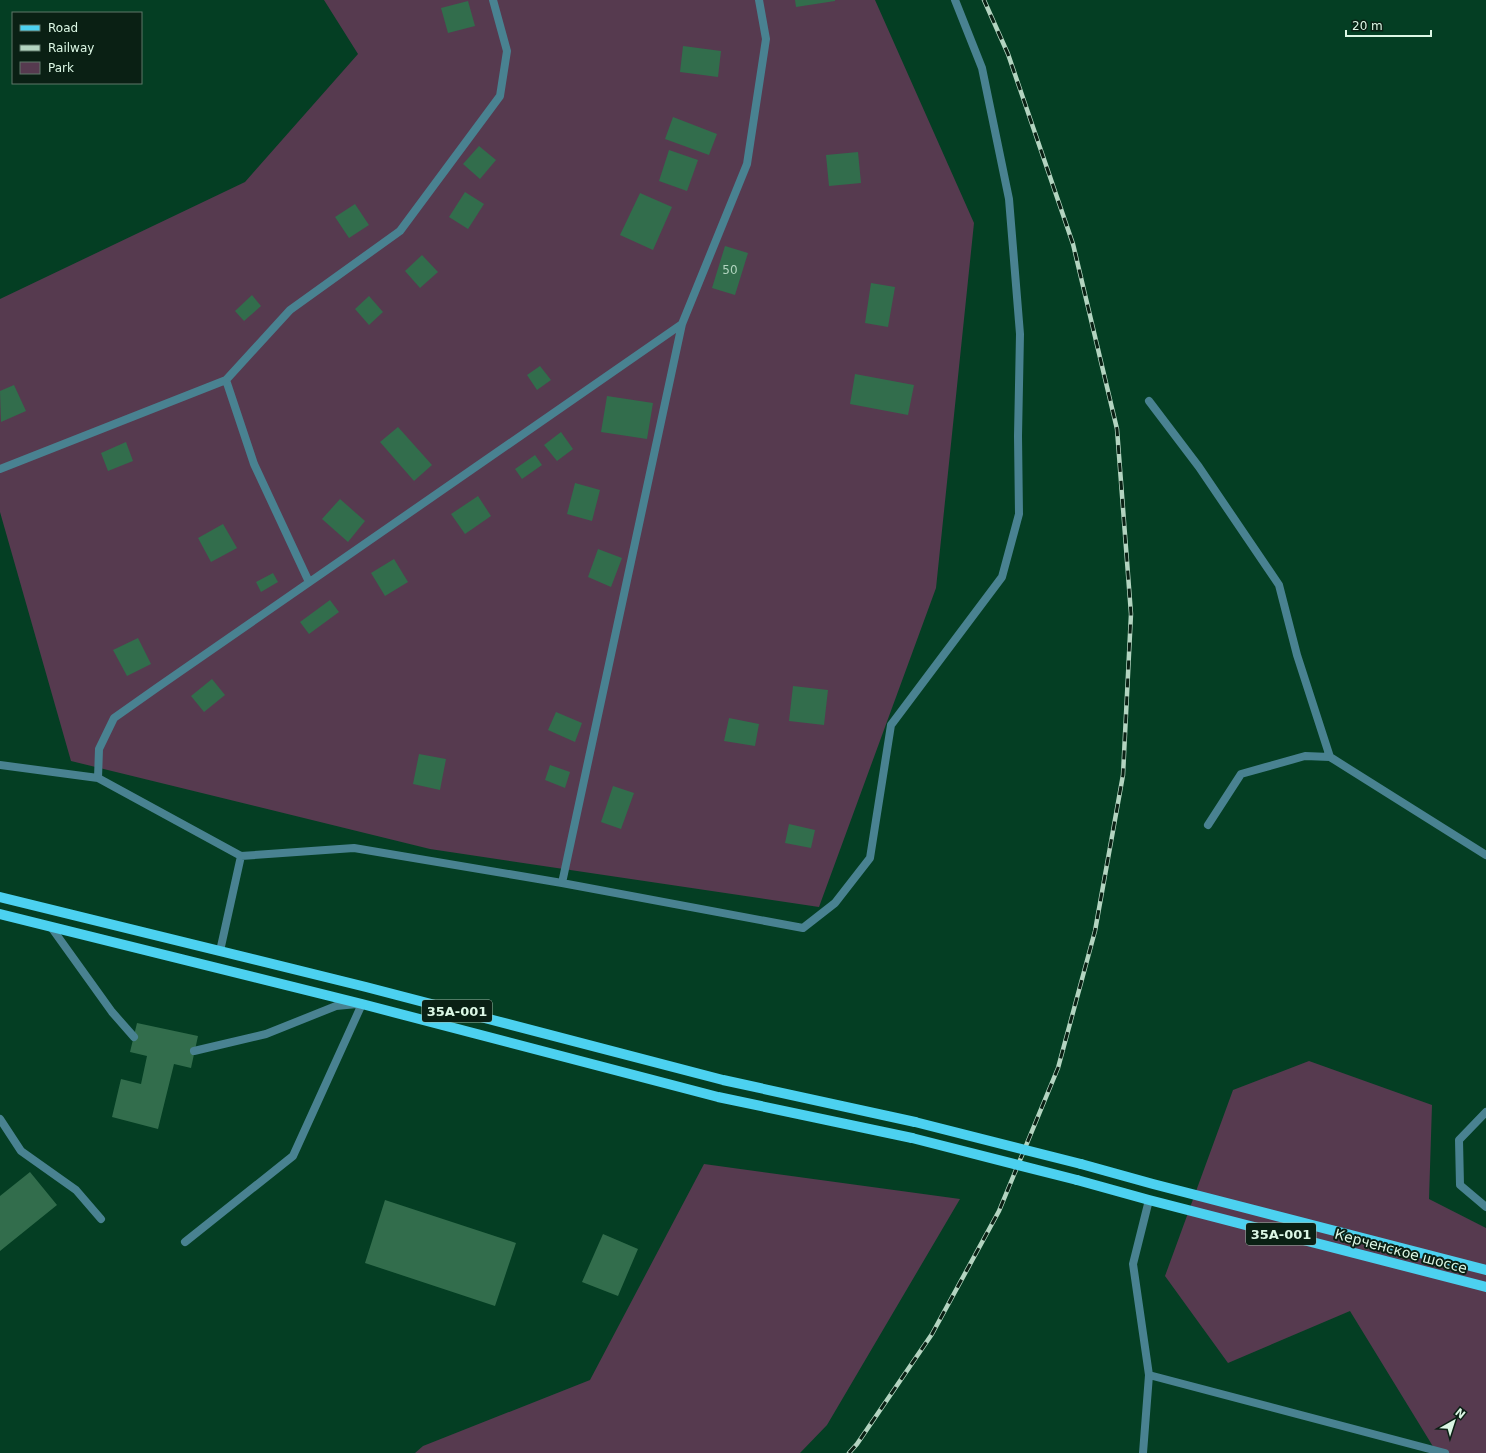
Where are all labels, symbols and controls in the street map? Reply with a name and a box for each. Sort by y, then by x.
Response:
legend [12,12,142,84]
scale bar [1346,12,1431,38]
text: 20 m [1352,19,1383,33]
text: Road [48,21,78,35]
text: Railway [48,41,94,55]
text: Park [48,61,74,75]
house number: 50 [722,263,738,277]
road number: 35А-001 [422,1000,492,1022]
road number: 35А-001 [1246,1223,1316,1245]
street label: Керченское шоссе [1333,1226,1469,1276]
north arrow [1434,1401,1474,1441]
text: N [1452,1406,1468,1422]

